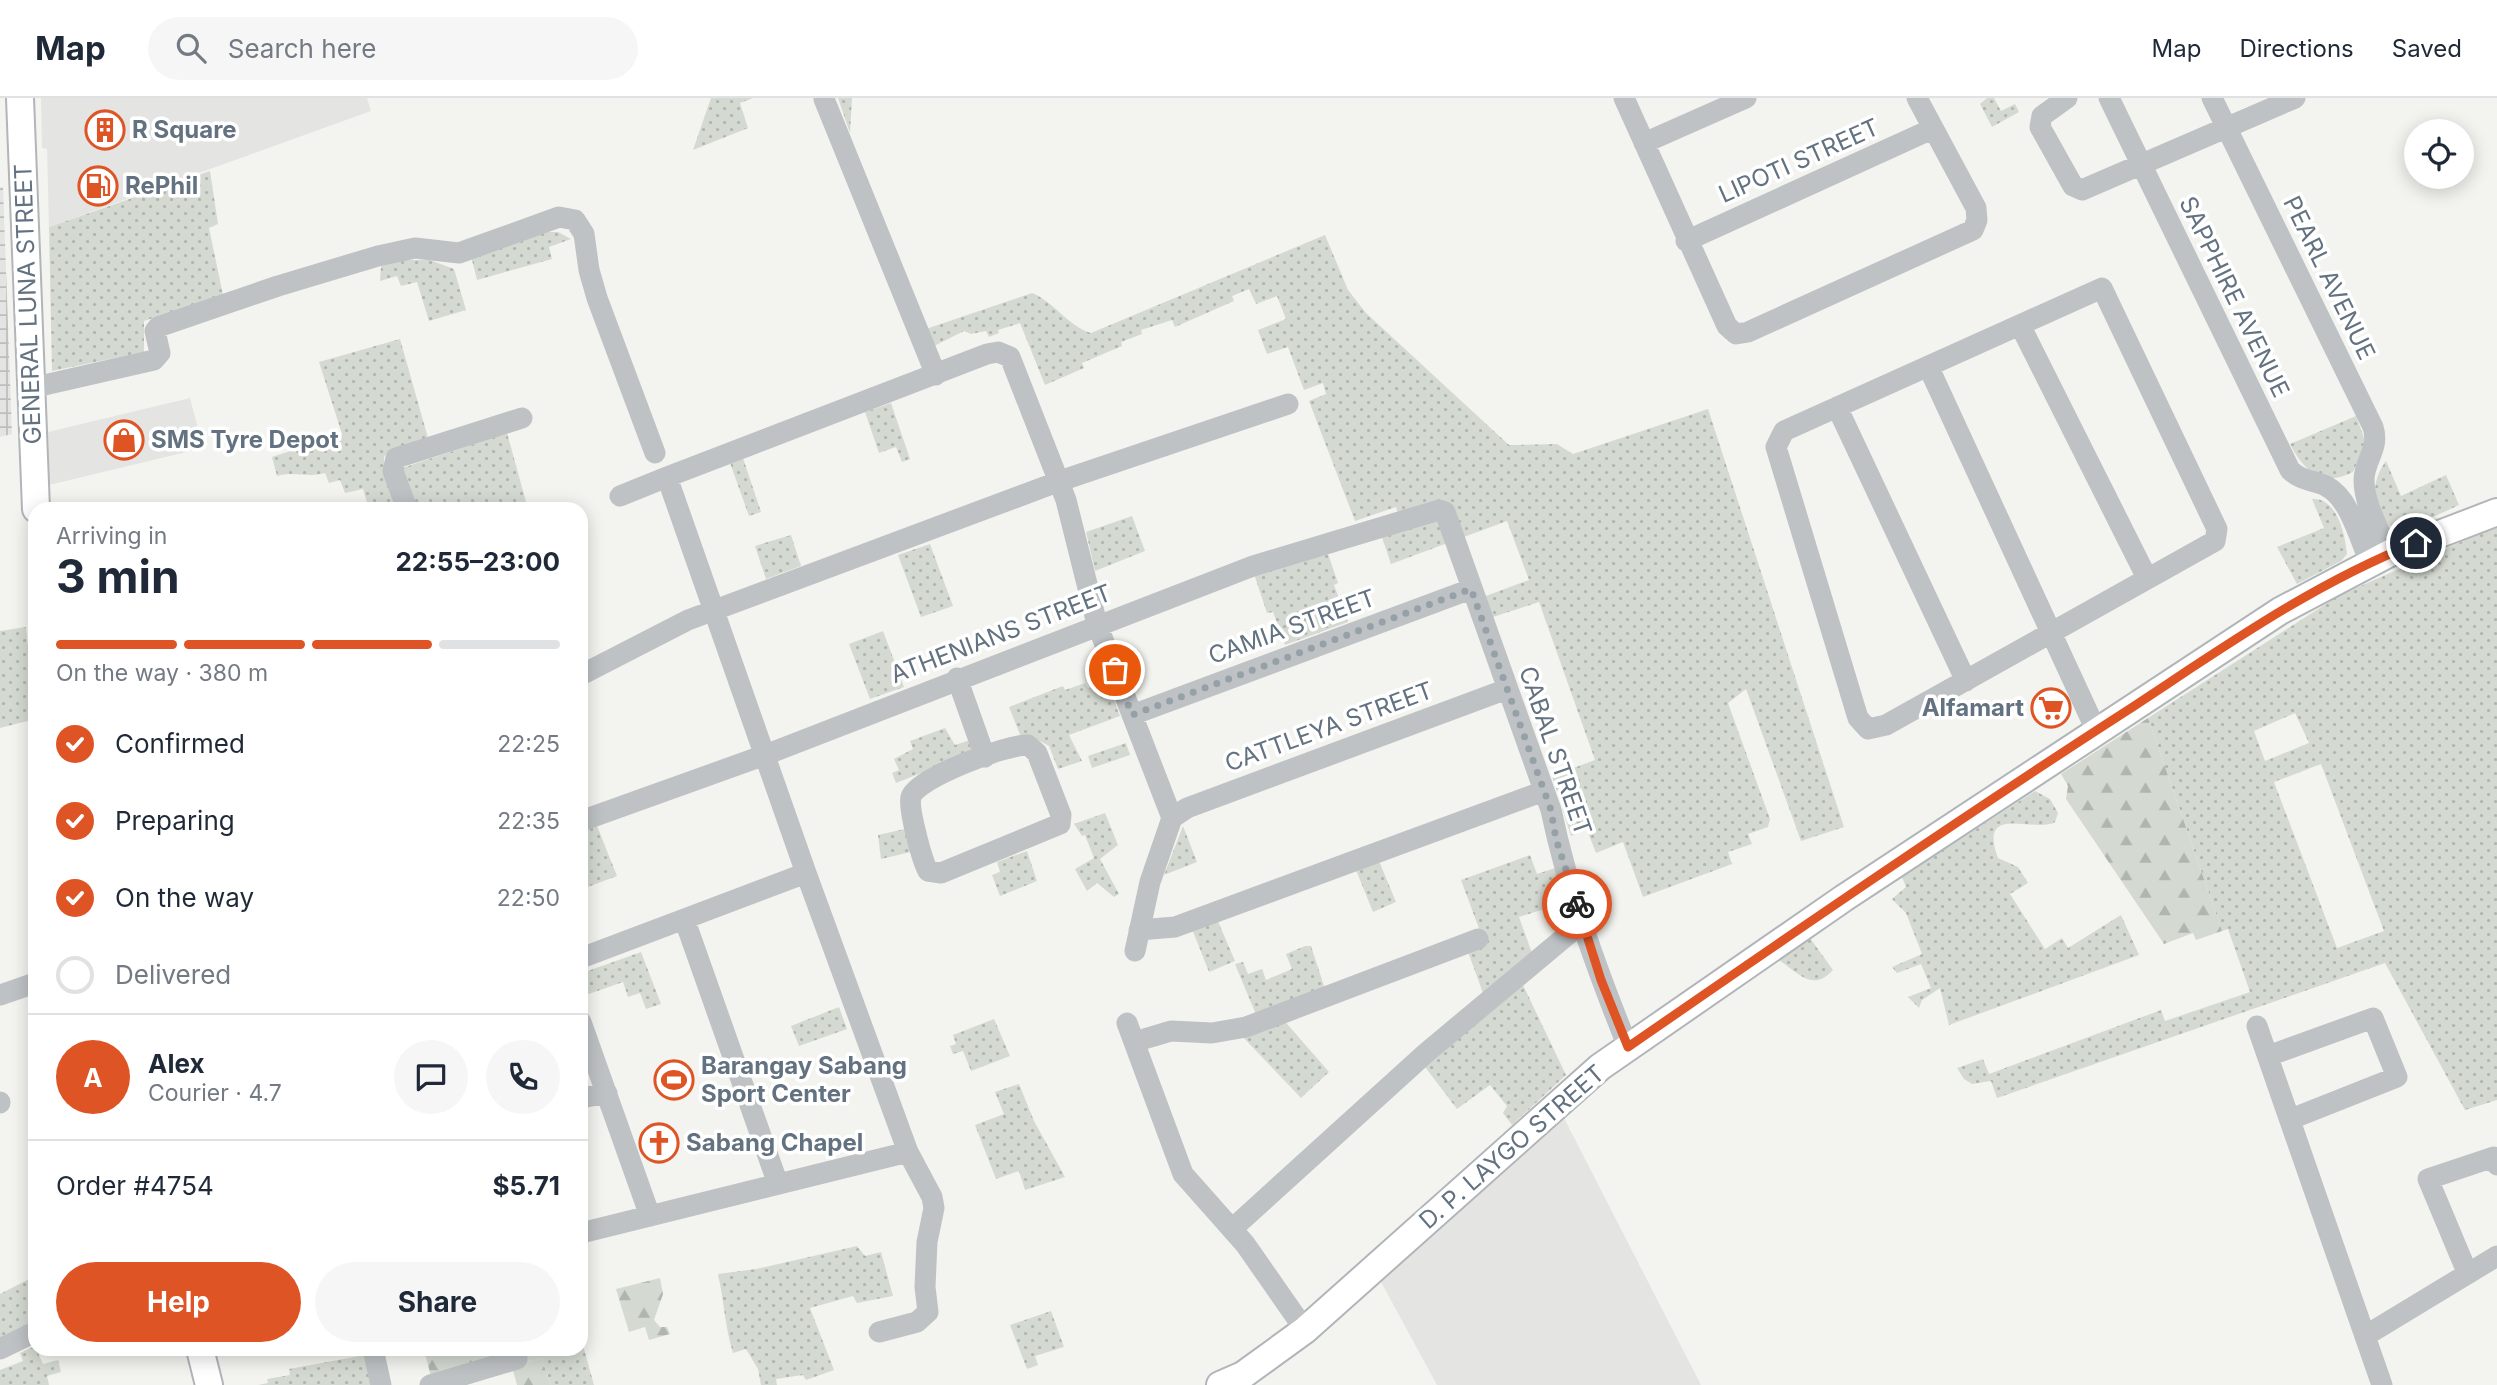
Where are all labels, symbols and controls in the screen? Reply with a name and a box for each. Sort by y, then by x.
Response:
search box [148,17,638,80]
text: Map [35,28,106,68]
icon: search [172,29,210,67]
text: Search here [228,33,376,64]
text: Map [2152,34,2201,63]
text: Directions [2239,34,2354,63]
text: Saved [2392,34,2462,63]
building icon: R Square [84,109,126,151]
street label: LIPOTI STREET [1714,112,1883,209]
place label: R Square [132,115,237,144]
map controls [2404,119,2474,189]
button: locate [2404,119,2474,189]
street label: GENERAL LUNA STREET [8,163,47,445]
fuel station icon: RePhil [77,165,119,207]
place label: RePhil [125,171,198,200]
street label: PEARL AVENUE [2277,191,2382,364]
street label: SAPPHIRE AVENUE [2173,192,2296,402]
shop icon: SMS Tyre Depot [103,419,145,461]
place label: SMS Tyre Depot [151,425,339,454]
pin [2386,513,2446,573]
text: Arriving in [56,522,167,550]
icon: home [2397,524,2435,562]
text: 22:55–23:00 [395,546,560,577]
text: 3 min [56,548,180,604]
street label: ATHENIANS STREET [886,578,1115,689]
street label: CAMIA STREET [1204,583,1379,670]
pin [1085,640,1145,700]
icon: bag [1096,651,1134,689]
text: On the way · 380 m [56,659,268,687]
street label: CABAL STREET [1513,662,1598,839]
street label: CATTLEYA STREET [1221,675,1437,778]
supermarket icon: Alfamart [2030,687,2072,729]
place label: Alfamart [1922,693,2024,722]
icon: check [56,725,94,763]
text: Confirmed [115,728,245,759]
text: 22:25 [497,730,560,758]
icon: check [56,802,94,840]
text: Preparing [115,805,235,836]
text: 22:35 [497,807,560,835]
courier [1542,869,1612,939]
icon: check [56,879,94,917]
text: On the way [115,882,254,913]
text: 22:50 [497,884,560,912]
icon: bike [1558,885,1596,923]
text: Delivered [115,959,231,990]
button: chat [394,1040,468,1114]
button: phone [486,1040,560,1114]
text: Alex [148,1048,205,1079]
place label: Barangay Sabang Sport Center [701,1051,907,1108]
street label: D. P. LAYGO STREET [1413,1058,1610,1235]
sports icon: Barangay Sabang Sport Center [653,1059,695,1101]
text: A [83,1062,103,1093]
text: Courier · 4.7 [148,1079,282,1107]
church icon: Sabang Chapel [638,1122,680,1164]
place label: Sabang Chapel [686,1128,863,1157]
text: Order #4754 [56,1170,214,1201]
text: $5.71 [493,1170,560,1201]
button: Help [56,1262,301,1342]
button: Share [315,1262,560,1342]

